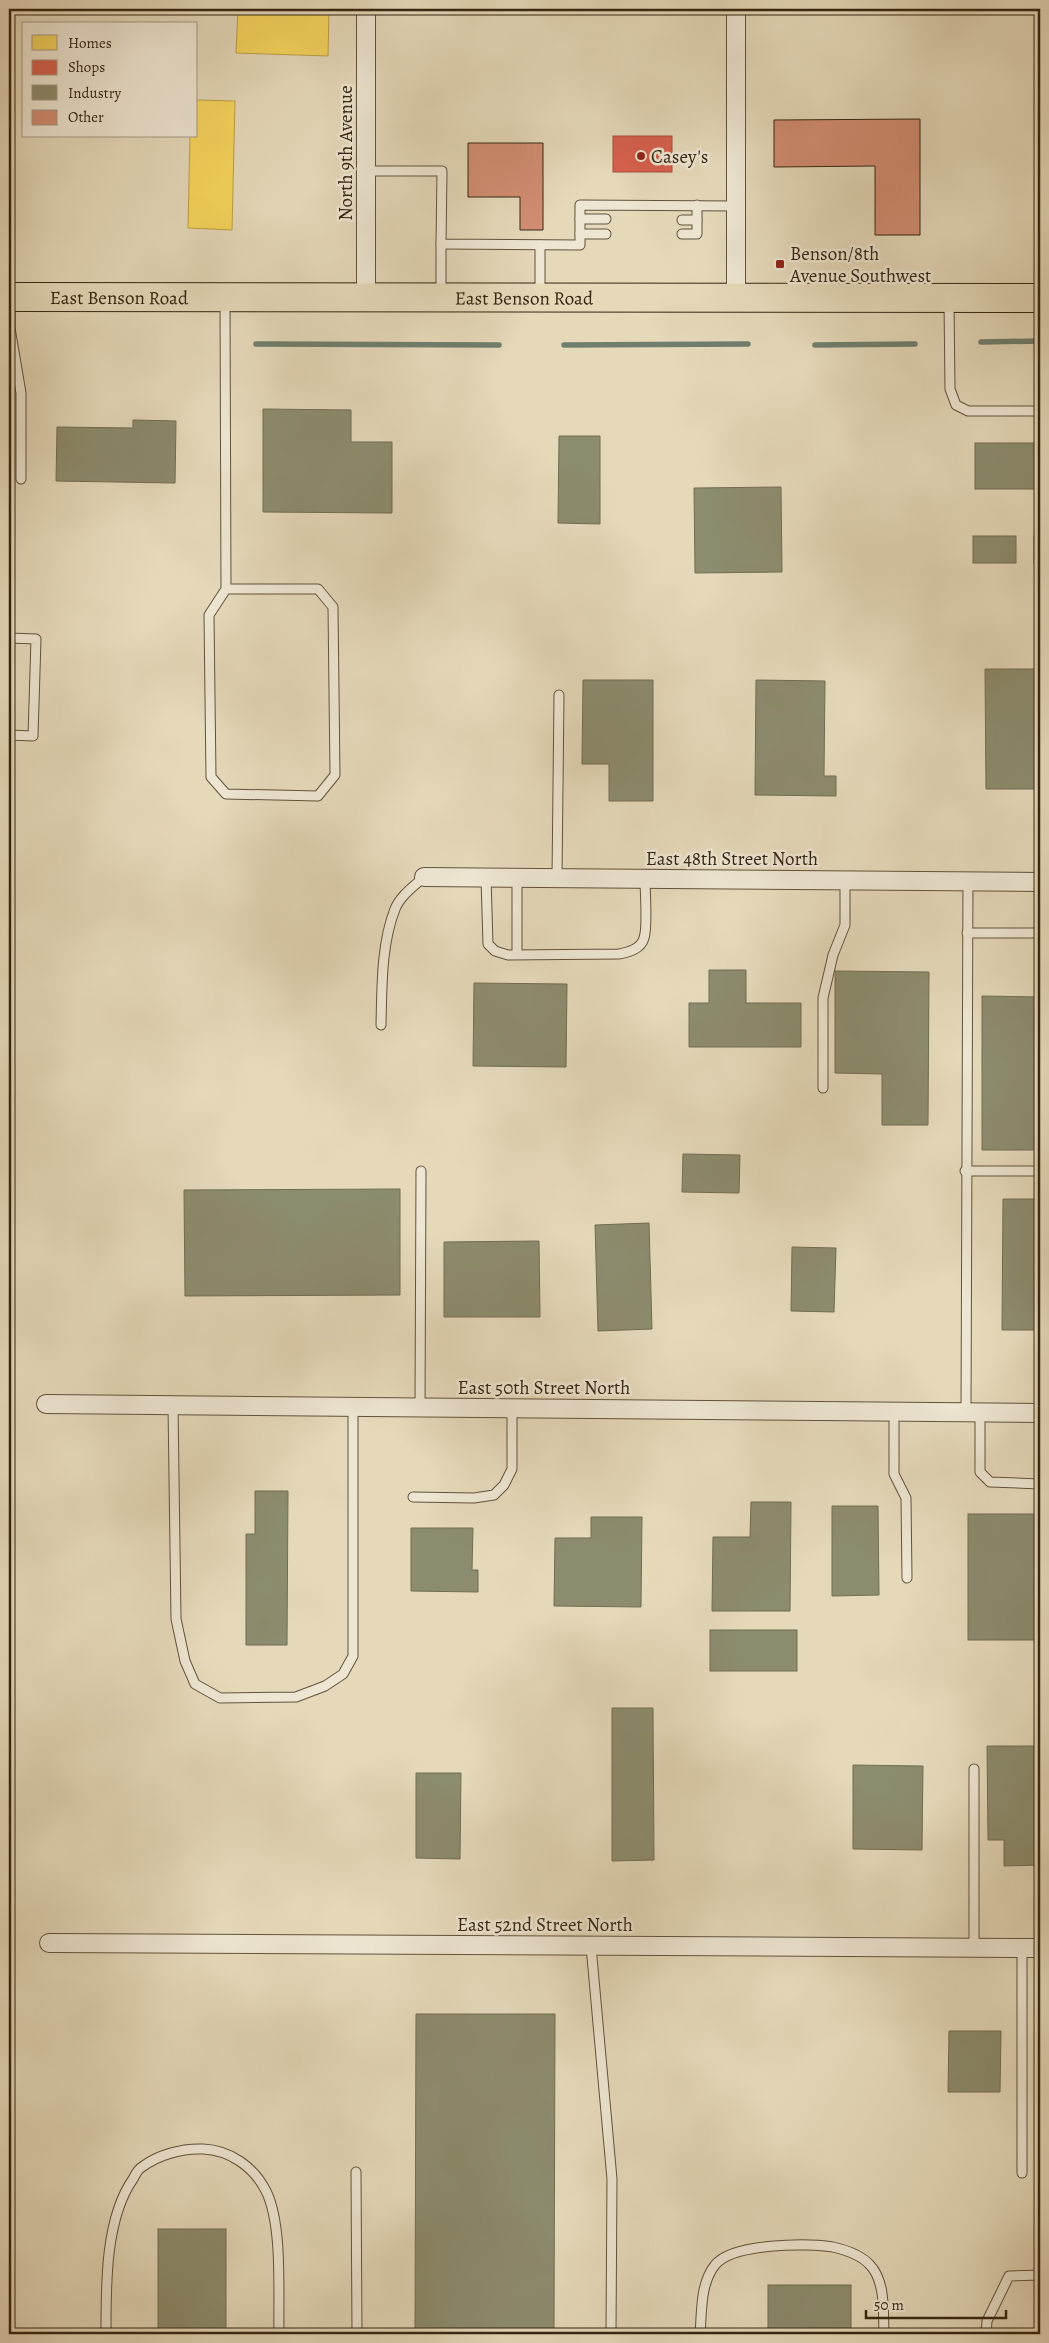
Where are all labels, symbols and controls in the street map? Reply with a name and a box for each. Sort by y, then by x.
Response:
legend [22,22,198,138]
text: Homes [68,33,112,53]
text: Shops [68,57,105,77]
text: Industry [68,83,122,103]
street label: North 9th Avenue [333,85,359,221]
text: Other [68,107,104,127]
place label: Casey's [651,144,709,170]
marker: Casey's [635,150,647,162]
place label: Benson/8th Avenue Southwest [789,241,931,289]
marker: Benson/8th Avenue Southwest [774,258,786,270]
street label: East Benson Road [50,285,189,311]
street label: East Benson Road [455,285,594,312]
street label: East 48th Street North [646,846,818,872]
street label: East 50th Street North [458,1375,630,1401]
street label: East 52nd Street North [457,1912,633,1938]
scale bar [866,2288,1006,2320]
text: 50 m [874,2295,904,2315]

